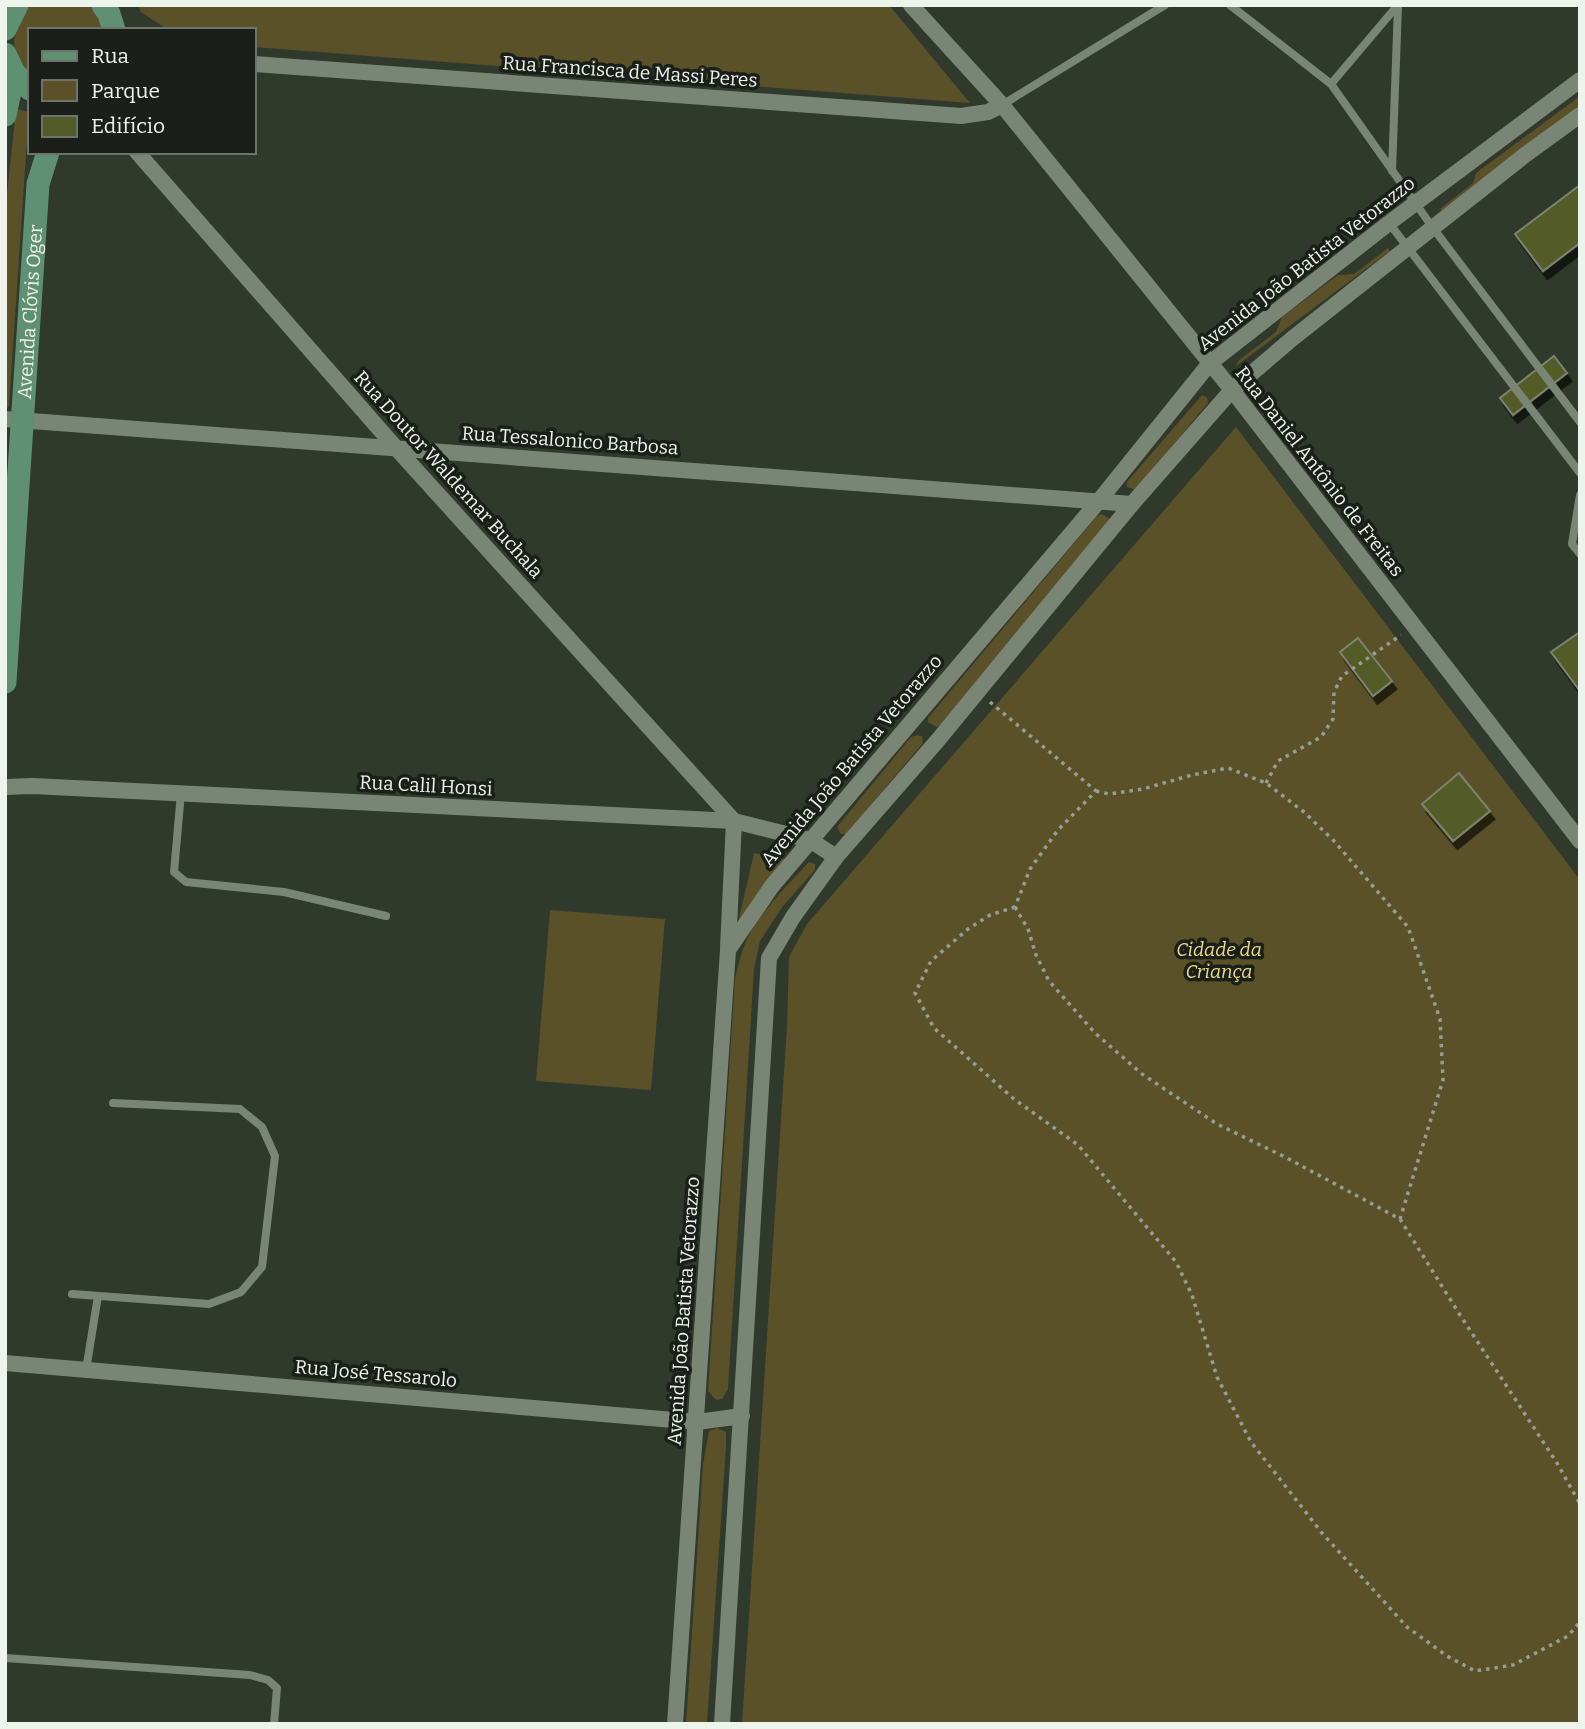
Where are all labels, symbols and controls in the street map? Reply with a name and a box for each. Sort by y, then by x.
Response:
legend [28,28,256,154]
text: Rua [91,43,129,69]
street label: Rua Francisca de Massi Peres [502,51,758,92]
text: Parque [91,78,160,104]
text: Edifício [91,113,165,139]
street label: Avenida João Batista Vetorazzo [1193,171,1420,355]
street label: Avenida Clóvis Oger [13,223,47,400]
street label: Rua Daniel Antônio de Freitas [1230,362,1409,581]
street label: Rua Doutor Waldemar Buchala [349,366,548,583]
street label: Rua Tessalonico Barbosa [461,421,680,460]
street label: Avenida João Batista Vetorazzo [756,650,947,871]
street label: Rua Calil Honsi [359,771,493,800]
park label: Cidade da Criança [1176,938,1262,983]
street label: Avenida João Batista Vetorazzo [663,1176,704,1446]
street label: Rua José Tessarolo [294,1355,458,1392]

